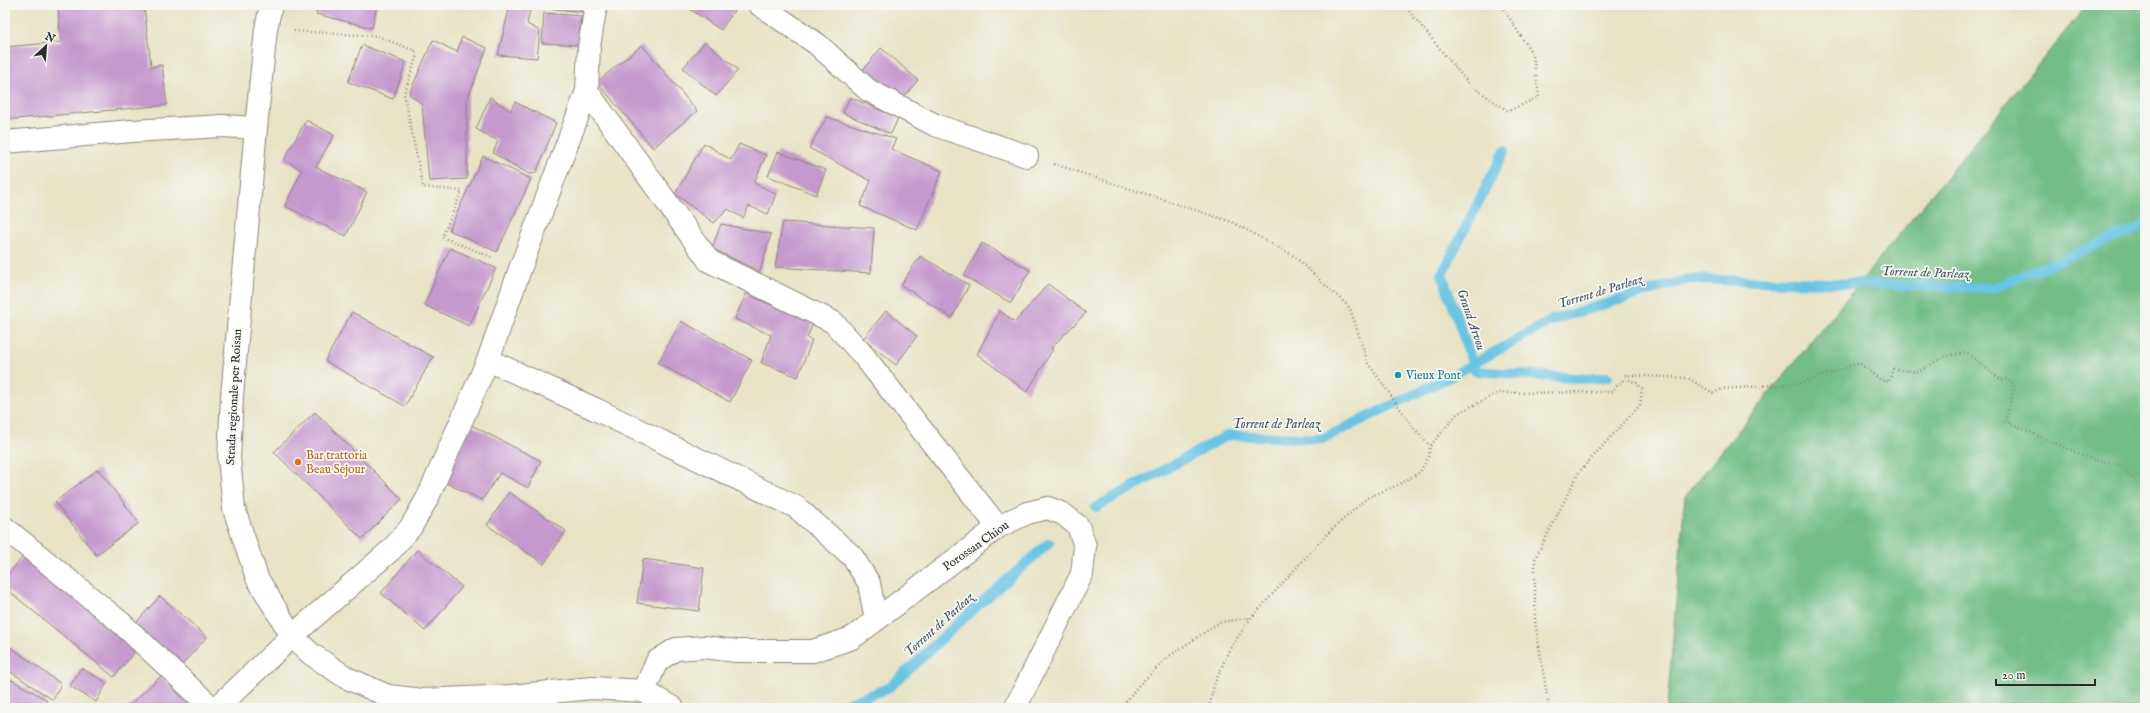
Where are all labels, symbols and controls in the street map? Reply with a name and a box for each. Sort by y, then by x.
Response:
north arrow [26,26,66,66]
text: N [42,29,58,46]
water label: Torrent de Parleaz [1881,263,1971,283]
water label: Torrent de Parleaz [1555,270,1647,313]
water label: Grand Arvou [1453,287,1490,353]
street label: Strada regionale per Roisan [223,328,246,466]
place label: Vieux Pont [1405,368,1461,383]
marker: Vieux Pont [1393,370,1403,380]
water label: Torrent de Parleaz [1232,416,1322,433]
place label: Bar trattoria Beau Sejour [306,448,368,477]
marker: Bar trattoria Beau Sejour [293,457,303,467]
street label: Porossan Chiou [940,518,1012,574]
water label: Torrent de Parleaz [901,588,979,661]
scale bar [1996,661,2095,687]
text: 20 m [2002,668,2025,683]

